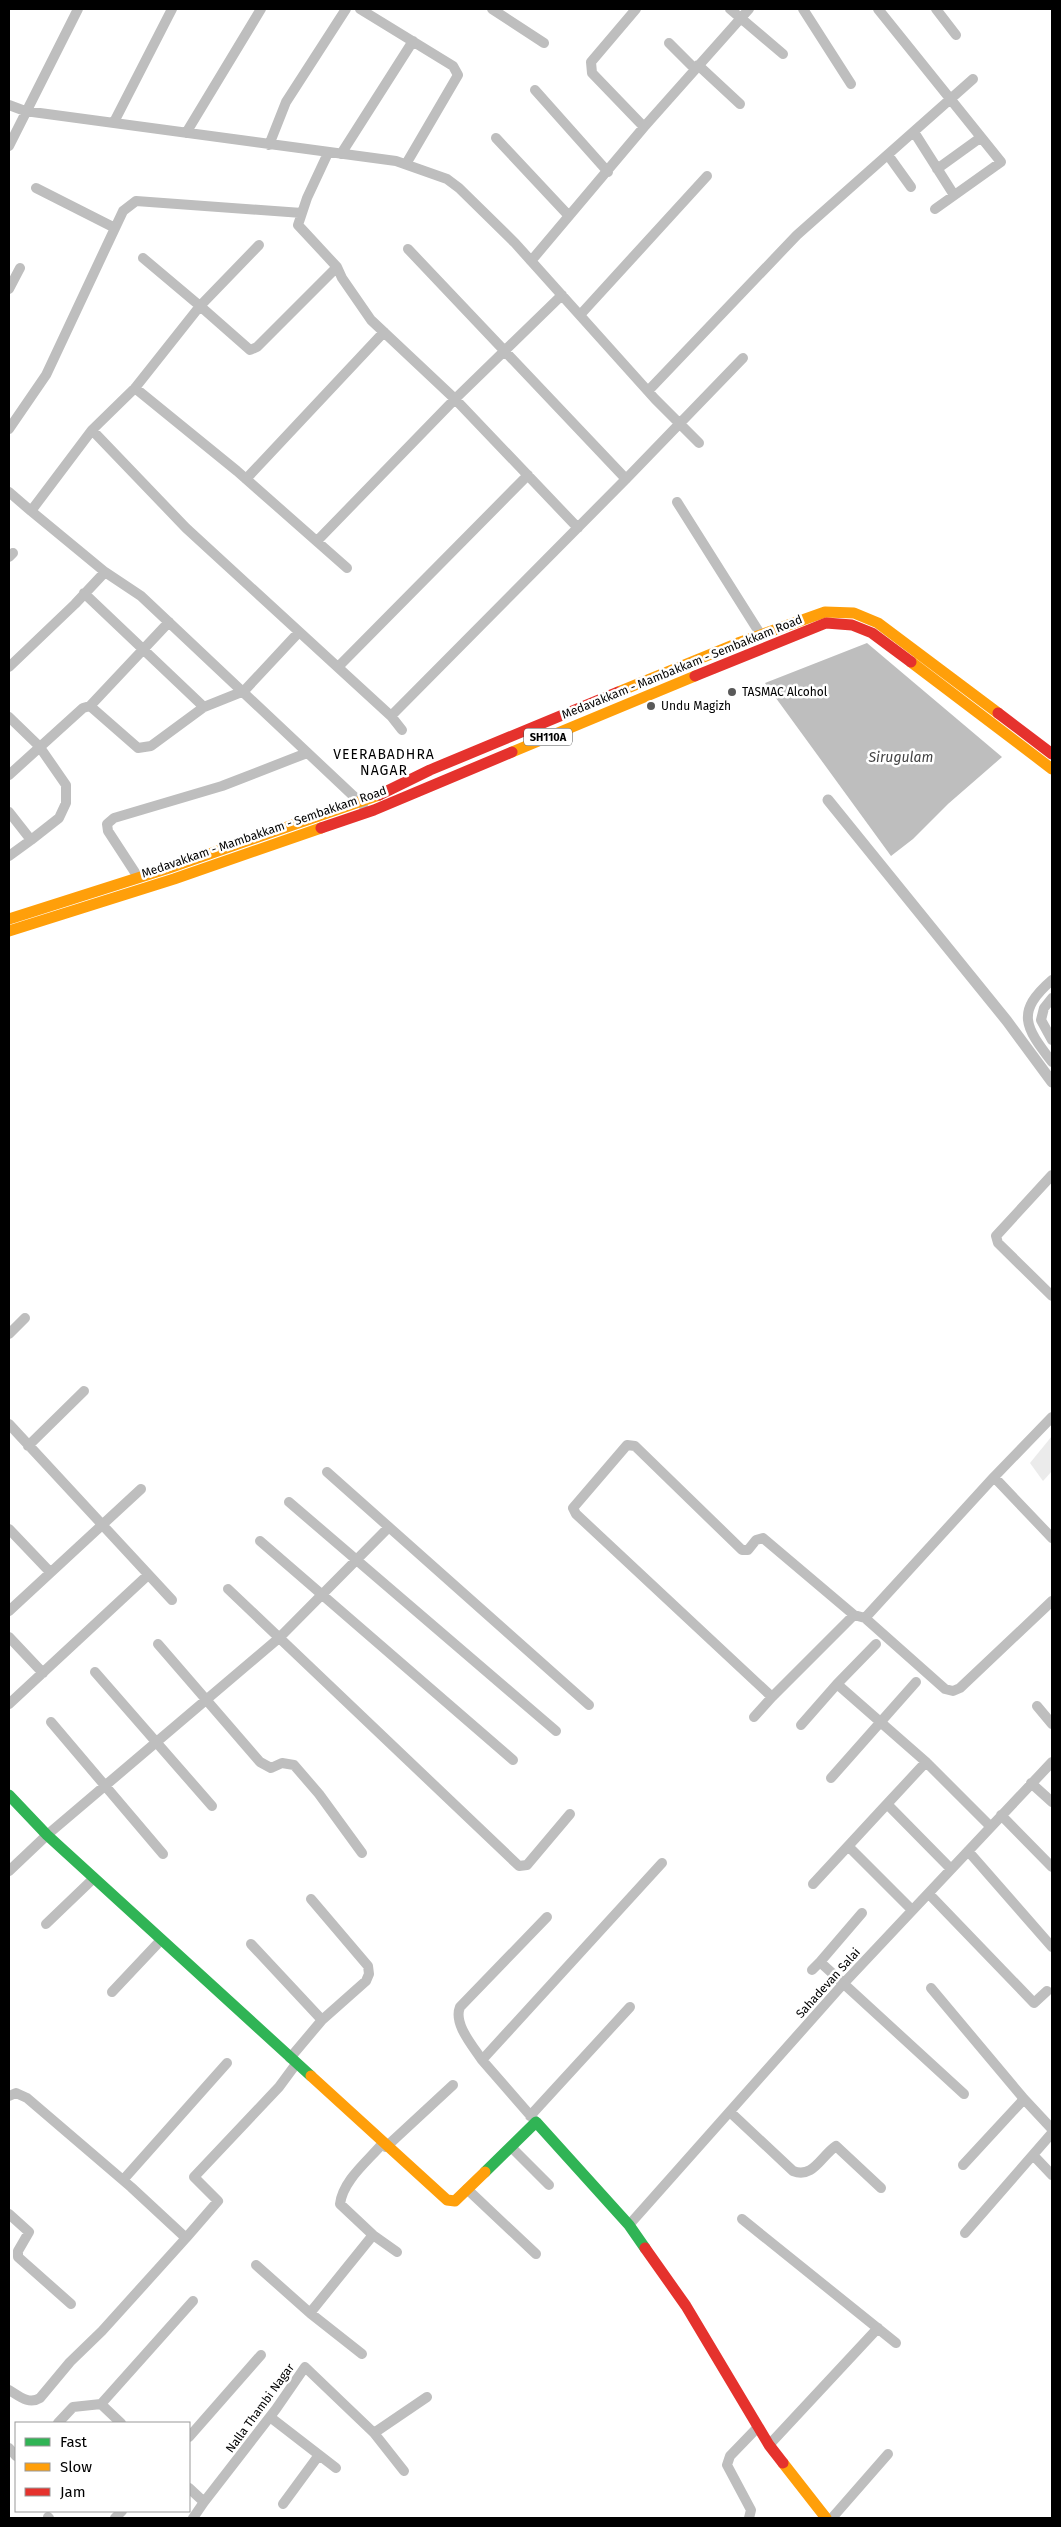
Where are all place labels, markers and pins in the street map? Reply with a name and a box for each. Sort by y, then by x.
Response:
place label: TASMAC Alcohol [742,685,828,699]
marker: TASMAC Alcohol [726,686,738,698]
place label: Undu Magizh [661,699,731,713]
marker: Undu Magizh [645,700,657,712]

